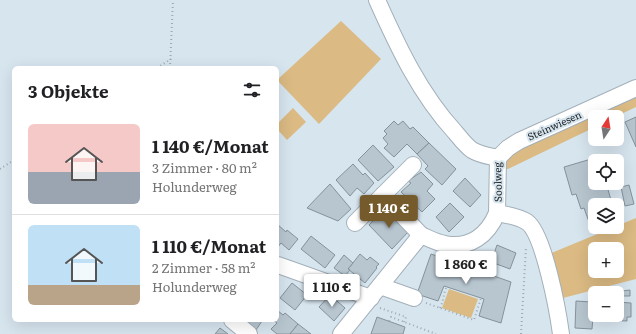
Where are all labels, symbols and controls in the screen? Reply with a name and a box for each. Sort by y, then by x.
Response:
text: 3 Objekte [28,78,109,103]
icon: filters [241,79,263,101]
street label: Steinwiesen [525,106,584,144]
north arrow [588,110,624,146]
map controls [588,110,624,322]
text: 1 140 €/Monat [152,133,269,158]
icon: home [60,140,108,188]
button: locate [588,154,624,190]
text: 3 Zimmer · 80 m² [152,158,257,177]
street label: Soolweg [489,161,505,202]
text: Holunderweg [152,177,237,196]
pin: 1 140 € [352,195,426,229]
text: 1 140 € [369,198,409,217]
button: layers [588,198,624,234]
text: 1 110 €/Monat [152,233,266,258]
icon: home [60,241,108,289]
button: + [588,242,624,278]
pin: 1 860 € [429,251,503,285]
text: 1 860 € [445,254,487,273]
text: 2 Zimmer · 58 m² [152,258,256,277]
pin: 1 110 € [295,274,369,308]
text: Holunderweg [152,277,237,296]
text: 1 110 € [313,277,351,296]
button: − [588,286,624,322]

